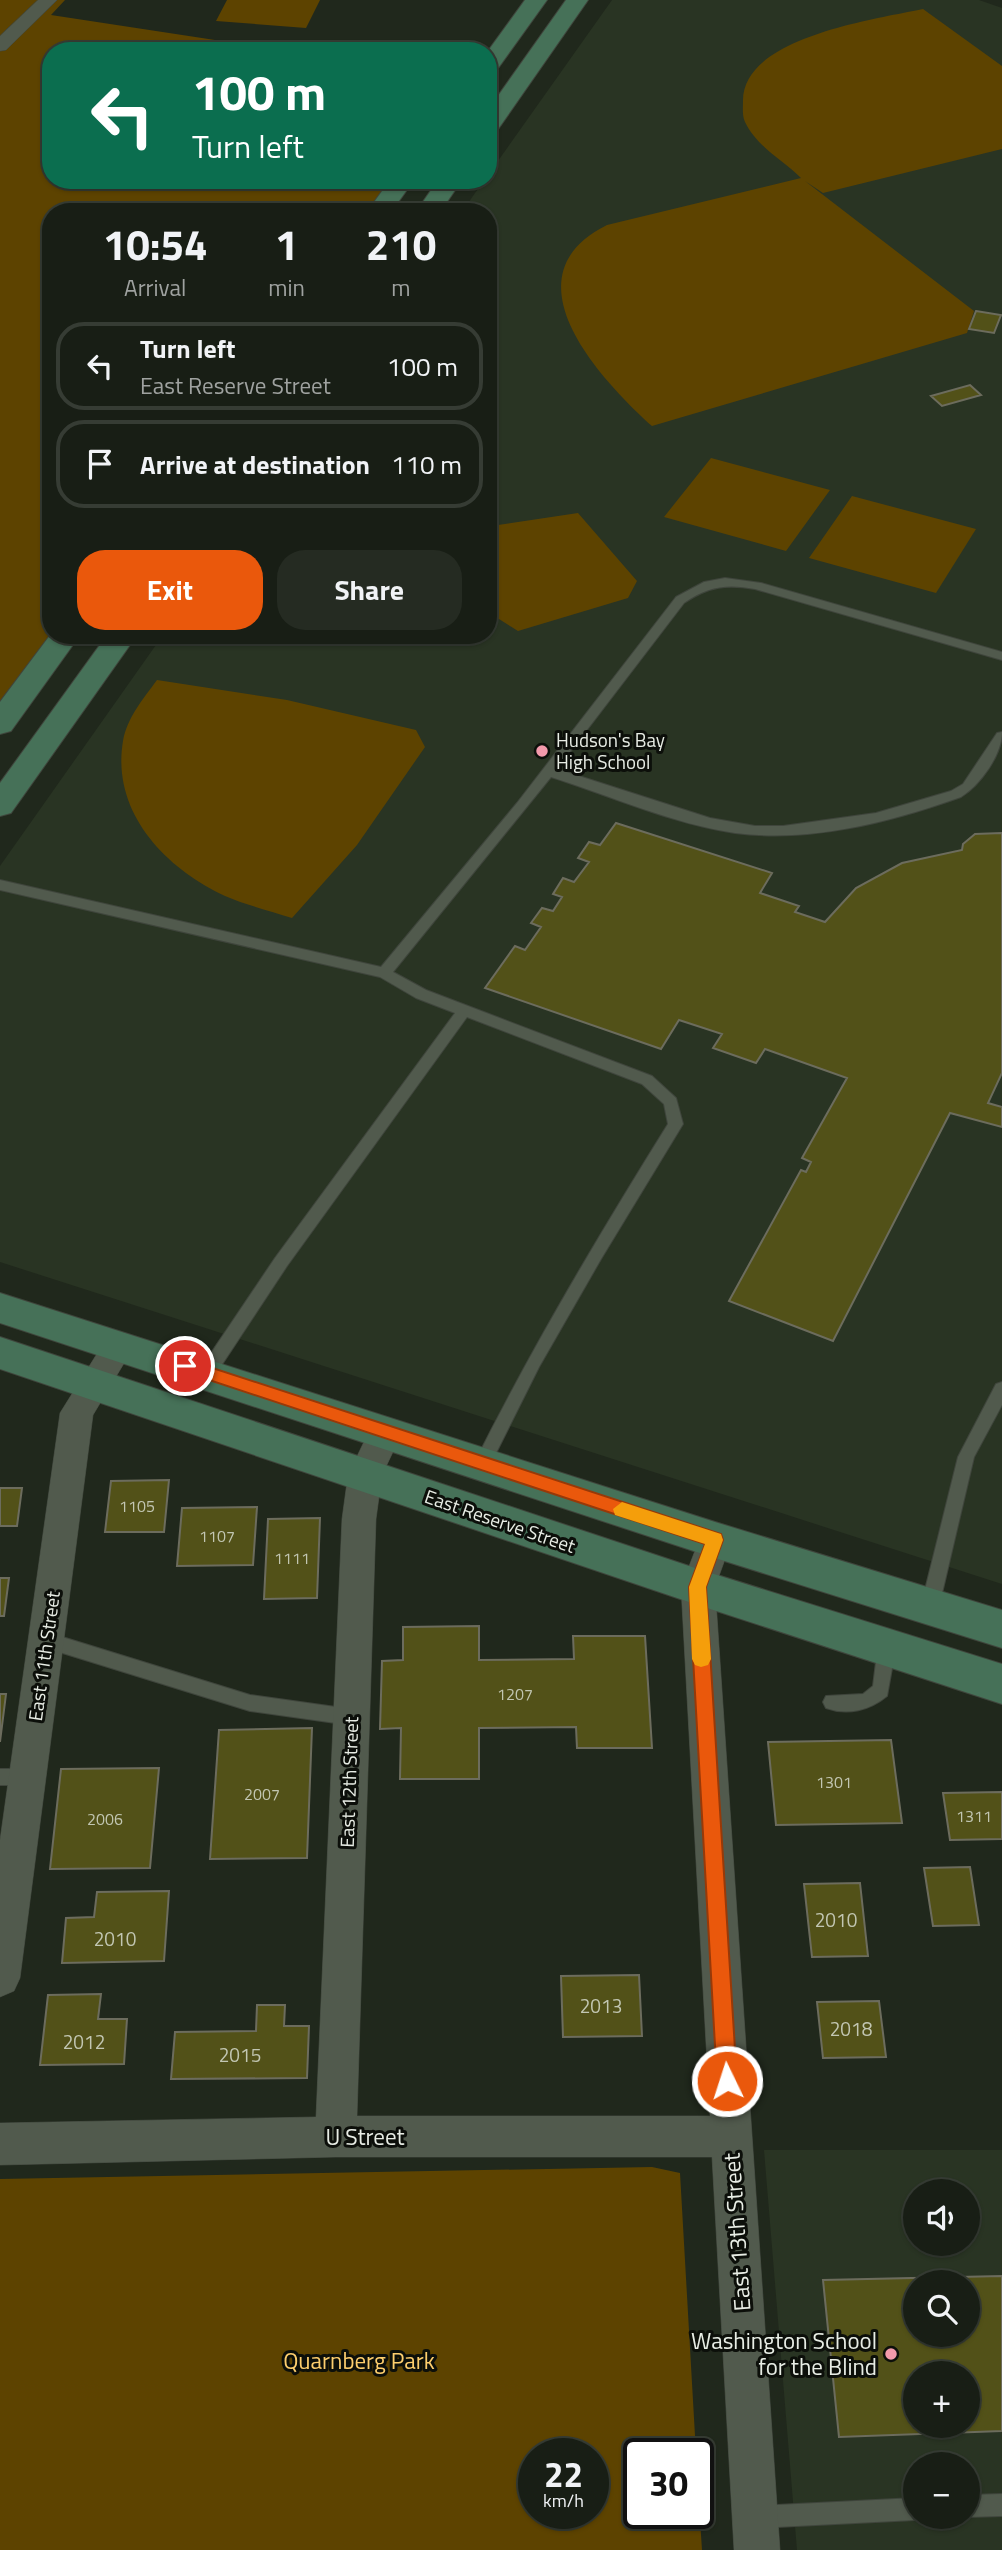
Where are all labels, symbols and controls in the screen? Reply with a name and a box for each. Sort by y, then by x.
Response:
text: 100 m [192,54,326,129]
icon: left [77,70,168,161]
text: Turn left [192,122,304,170]
text: 10:54 [103,212,208,276]
text: 1 [275,212,298,276]
text: 210 [366,212,436,276]
text: Arrival [124,270,186,305]
text: min [268,270,305,305]
text: m [391,270,411,305]
text: Turn left [140,329,235,368]
icon: left [81,347,119,385]
text: 100 m [387,347,458,386]
text: East Reserve Street [140,368,331,403]
icon: arrive [81,445,119,483]
text: Arrive at destination [140,445,370,484]
text: 110 m [391,445,462,484]
button: Exit [77,550,263,630]
button: Share [277,550,462,630]
place label: Hudson's Bay High School [556,725,665,776]
marker: Hudson's Bay High School [534,743,550,759]
pin [155,1336,215,1396]
icon: arrive [166,1347,204,1385]
street label: East Reserve Street [421,1481,580,1560]
house number: 1105 [119,1494,155,1518]
house number: 1107 [199,1524,235,1548]
house number: 1111 [274,1546,310,1570]
street label: East 11th Street [20,1589,67,1723]
house number: 1207 [497,1682,533,1706]
street label: East 12th Street [332,1716,365,1848]
house number: 1301 [816,1770,852,1794]
house number: 2007 [244,1782,280,1806]
house number: 1311 [956,1804,992,1828]
house number: 2006 [87,1807,123,1831]
house number: 2010 [815,1905,857,1934]
house number: 2010 [94,1924,136,1953]
house number: 2013 [580,1991,622,2020]
house number: 2018 [830,2014,873,2043]
house number: 2012 [63,2027,105,2056]
house number: 2015 [219,2040,261,2069]
position arrow [690,2044,764,2118]
street label: U Street [325,2119,405,2154]
street label: East 13th Street [714,2152,759,2312]
map controls [903,2179,980,2529]
button: sound [903,2179,980,2256]
button: search [903,2270,980,2347]
place label: Washington School for the Blind [691,2323,877,2384]
park label: Quarnberg Park [283,2343,435,2378]
marker: Washington School for the Blind [883,2346,899,2362]
button: + [903,2361,980,2438]
speed limit sign: 30 [623,2438,714,2529]
text: 22 [544,2447,583,2501]
button: − [903,2452,980,2529]
text: km/h [543,2487,584,2514]

